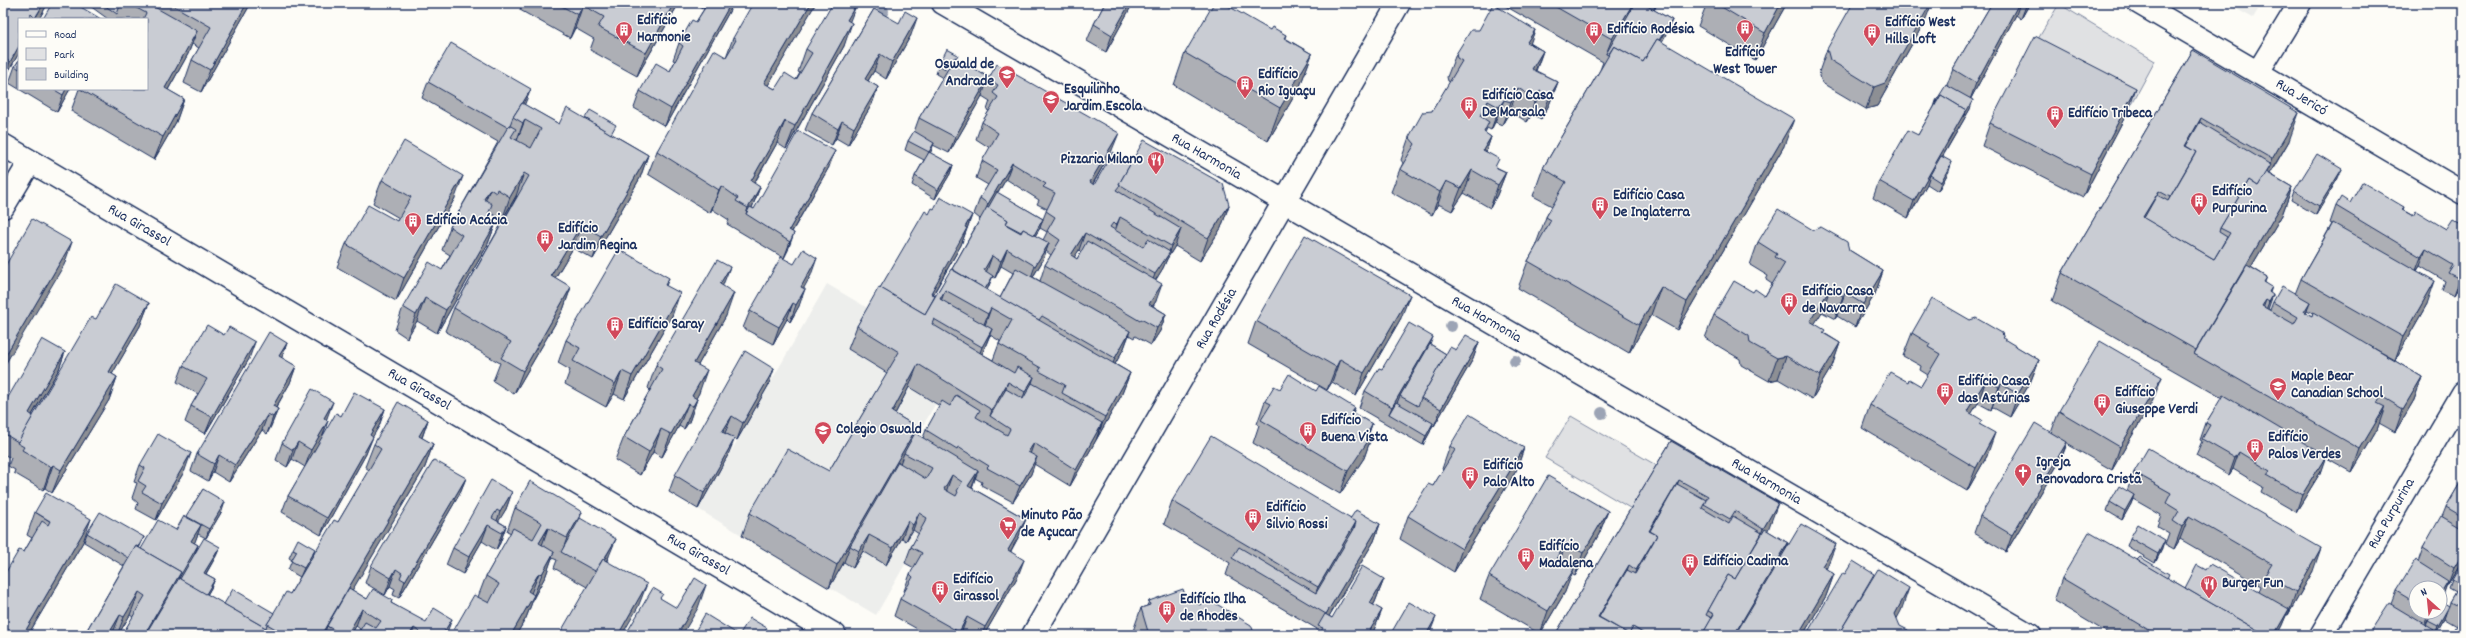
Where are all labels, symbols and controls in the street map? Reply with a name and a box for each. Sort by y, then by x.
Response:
place label: Edifício Harmonie [637,10,691,49]
place label: Edifício West Hills Loft [1885,12,1956,51]
legend [18,18,148,90]
building icon: Edifício West Tower [1735,18,1755,43]
place label: Edifício Rodésia [1607,19,1695,41]
building icon: Edifício Harmonie [614,20,634,45]
building icon: Edifício Rodésia [1584,20,1604,45]
building icon: Edifício West Hills Loft [1862,22,1882,47]
text: Road [54,27,76,44]
place label: Edifício West Tower [1713,42,1777,81]
text: Park [54,47,75,64]
place label: Oswald de Andrade [935,54,994,93]
school or university icon: Oswald de Andrade [997,64,1017,89]
place label: Edifício Rio Iguaçu [1258,64,1316,103]
text: Building [54,67,89,84]
building icon: Edifício Rio Iguaçu [1235,74,1255,99]
street label: Rua Jericó [2271,74,2332,122]
place label: Esquilinho Jardim Escola [1064,79,1143,118]
place label: Edifício Casa De Marsala [1482,85,1554,124]
school or university icon: Esquilinho Jardim Escola [1041,89,1061,114]
building icon: Edifício Casa De Marsala [1459,95,1479,120]
place label: Edifício Tribeca [2068,103,2153,125]
building icon: Edifício Tribeca [2045,104,2065,129]
street label: Rua Harmonia [1167,128,1246,187]
place label: Pizzaria Milano [1060,149,1143,171]
restaurant icon: Pizzaria Milano [1146,150,1166,175]
place label: Edifício Purpurina [2212,181,2267,220]
place label: Edifício Casa De Inglaterra [1613,185,1691,224]
building icon: Edifício Purpurina [2189,191,2209,216]
building icon: Edifício Casa De Inglaterra [1590,195,1610,220]
street label: Rua Girassol [103,199,175,253]
place label: Edifício Acácia [426,210,508,232]
building icon: Edifício Acácia [403,211,423,236]
place label: Edifício Jardim Regina [558,218,638,257]
building icon: Edifício Jardim Regina [535,228,555,253]
place label: Edifício Casa de Navarra [1802,281,1874,320]
street label: Rua Rodésia [1191,283,1244,354]
street label: Rua Harmonia [1447,291,1526,350]
building icon: Edifício Casa de Navarra [1779,291,1799,316]
place label: Edifício Saray [628,314,705,336]
building icon: Edifício Saray [605,315,625,340]
street label: Rua Girassol [383,363,455,417]
place label: Maple Bear Canadian School [2291,366,2383,405]
place label: Edifício Casa das Astúrias [1958,371,2030,410]
school or university icon: Maple Bear Canadian School [2268,376,2288,401]
building icon: Edifício Casa das Astúrias [1935,381,1955,406]
place label: Edifício Giuseppe Verdi [2115,382,2198,421]
building icon: Edifício Giuseppe Verdi [2092,392,2112,417]
place label: Edifício Buena Vista [1321,410,1388,449]
place label: Colegio Oswald [836,419,922,441]
school or university icon: Colegio Oswald [813,420,833,445]
building icon: Edifício Buena Vista [1298,420,1318,445]
place label: Edifício Palos Verdes [2268,427,2341,466]
building icon: Edifício Palos Verdes [2245,437,2265,462]
place label: Igreja Renovadora Cristã [2036,452,2142,491]
street label: Rua Harmonia [1727,453,1806,512]
place label: Edifício Palo Alto [1483,455,1535,494]
church icon: Igreja Renovadora Cristã [2013,462,2033,487]
building icon: Edifício Palo Alto [1460,465,1480,490]
street label: Rua Purpurina [2363,474,2422,554]
place label: Edifício Silvio Rossi [1266,497,1328,536]
place label: Minuto Pão de Açucar [1021,505,1083,544]
building icon: Edifício Silvio Rossi [1243,507,1263,532]
supermarket icon: Minuto Pão de Açucar [998,515,1018,540]
street label: Rua Girassol [662,528,734,582]
place label: Edifício Madalena [1539,536,1594,575]
building icon: Edifício Madalena [1516,546,1536,571]
place label: Edifício Cadima [1703,551,1789,573]
building icon: Edifício Cadima [1680,552,1700,577]
place label: Edifício Girassol [953,569,999,608]
place label: Burger Fun [2222,573,2283,595]
restaurant icon: Burger Fun [2199,574,2219,599]
building icon: Edifício Girassol [930,579,950,604]
north arrow [2408,580,2448,620]
text: N [2418,584,2431,601]
place label: Edifício Ilha de Rhodes [1180,589,1247,628]
building icon: Edifício Ilha de Rhodes [1157,599,1177,624]

